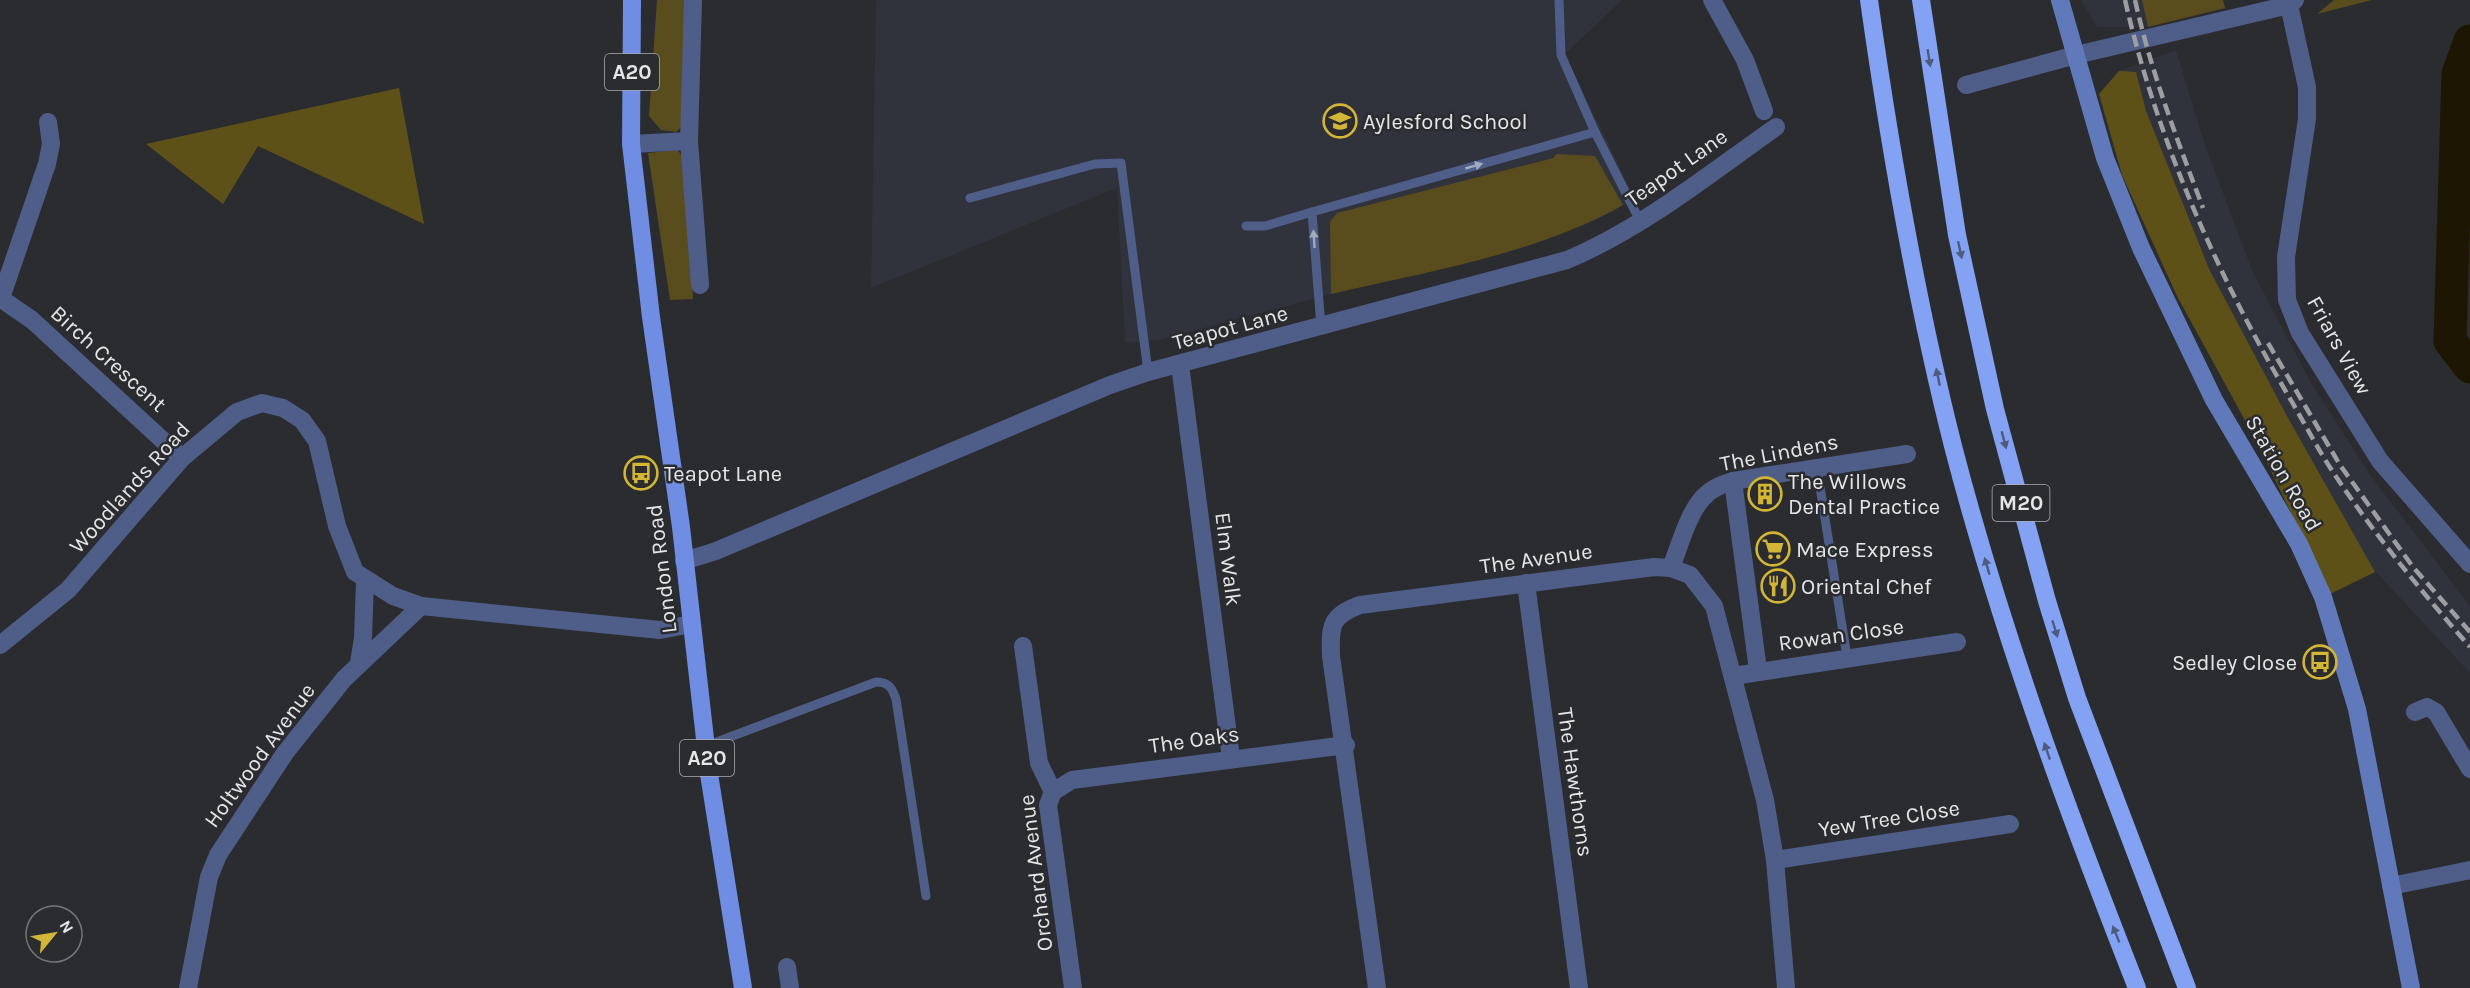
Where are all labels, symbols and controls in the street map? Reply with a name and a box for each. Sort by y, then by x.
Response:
one-way arrow [1924,49,1933,68]
road number: A20 [605,54,659,90]
school or university icon: Aylesford School [1322,103,1358,139]
place label: Aylesford School [1363,109,1528,135]
street label: Teapot Lane [1621,123,1732,212]
one-way arrow [1465,161,1483,170]
one-way arrow [1309,229,1319,248]
one-way arrow [1956,241,1966,260]
street label: Friars View [2301,291,2377,400]
street label: Birch Crescent [45,300,171,417]
street label: Teapot Lane [1170,300,1291,356]
one-way arrow [1933,367,1942,386]
street label: Station Road [2239,411,2327,536]
street label: Woodlands Road [64,417,196,559]
street label: The Lindens [1718,429,1841,477]
one-way arrow [1999,431,2009,450]
bus stop icon: Teapot Lane [623,455,659,491]
place label: Teapot Lane [664,461,782,487]
place label: The Willows Dental Practice [1788,469,1940,520]
building icon: The Willows Dental Practice [1747,476,1783,512]
road number: M20 [1992,485,2050,521]
street label: London Road [641,503,683,635]
street label: Elm Walk [1209,511,1247,607]
supermarket icon: Mace Express [1755,531,1791,567]
place label: Mace Express [1796,537,1933,563]
street label: The Avenue [1478,538,1594,580]
one-way arrow [1982,557,1991,575]
restaurant icon: Oriental Chef [1760,568,1796,604]
place label: Oriental Chef [1801,574,1932,600]
street label: Rowan Close [1777,613,1906,657]
one-way arrow [2051,620,2061,638]
bus stop icon: Sedley Close [2302,644,2338,680]
place label: Sedley Close [2172,650,2297,676]
street label: Holtwood Avenue [199,678,321,833]
street label: The Hawthorns [1552,706,1598,858]
street label: The Oaks [1147,721,1241,759]
road number: A20 [680,740,734,776]
one-way arrow [2041,742,2051,760]
street label: Orchard Avenue [1013,793,1058,953]
street label: Yew Tree Close [1817,795,1962,843]
north arrow [24,904,84,964]
text: N [55,917,78,936]
one-way arrow [2111,924,2121,942]

